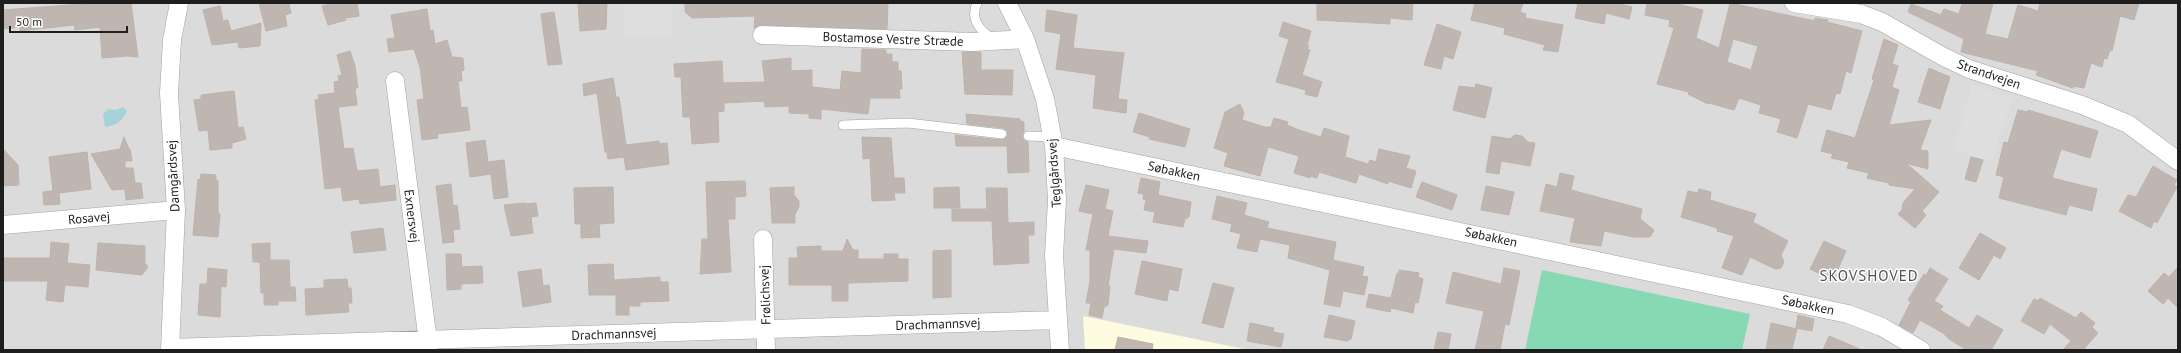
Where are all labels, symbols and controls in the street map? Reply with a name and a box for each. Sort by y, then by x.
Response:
scale bar [10,8,127,34]
text: 50 m [16,14,42,29]
street label: Bostamose Vestre Stræde [822,28,964,50]
street label: Strandvejen [1955,55,2023,93]
street label: Teglgårdsvej [1043,138,1065,208]
street label: Damgårdsvej [163,140,183,212]
street label: Søbakken [1146,157,1202,185]
street label: Exnersvej [400,188,424,244]
street label: Rosavej [67,208,111,228]
street label: Søbakken [1463,223,1519,251]
street label: Frølichsvej [755,265,775,325]
district label: SKOVSHOVED [1819,266,1919,285]
street label: Søbakken [1780,291,1836,319]
street label: Drachmannsvej [895,314,981,334]
street label: Drachmannsvej [571,324,657,344]

